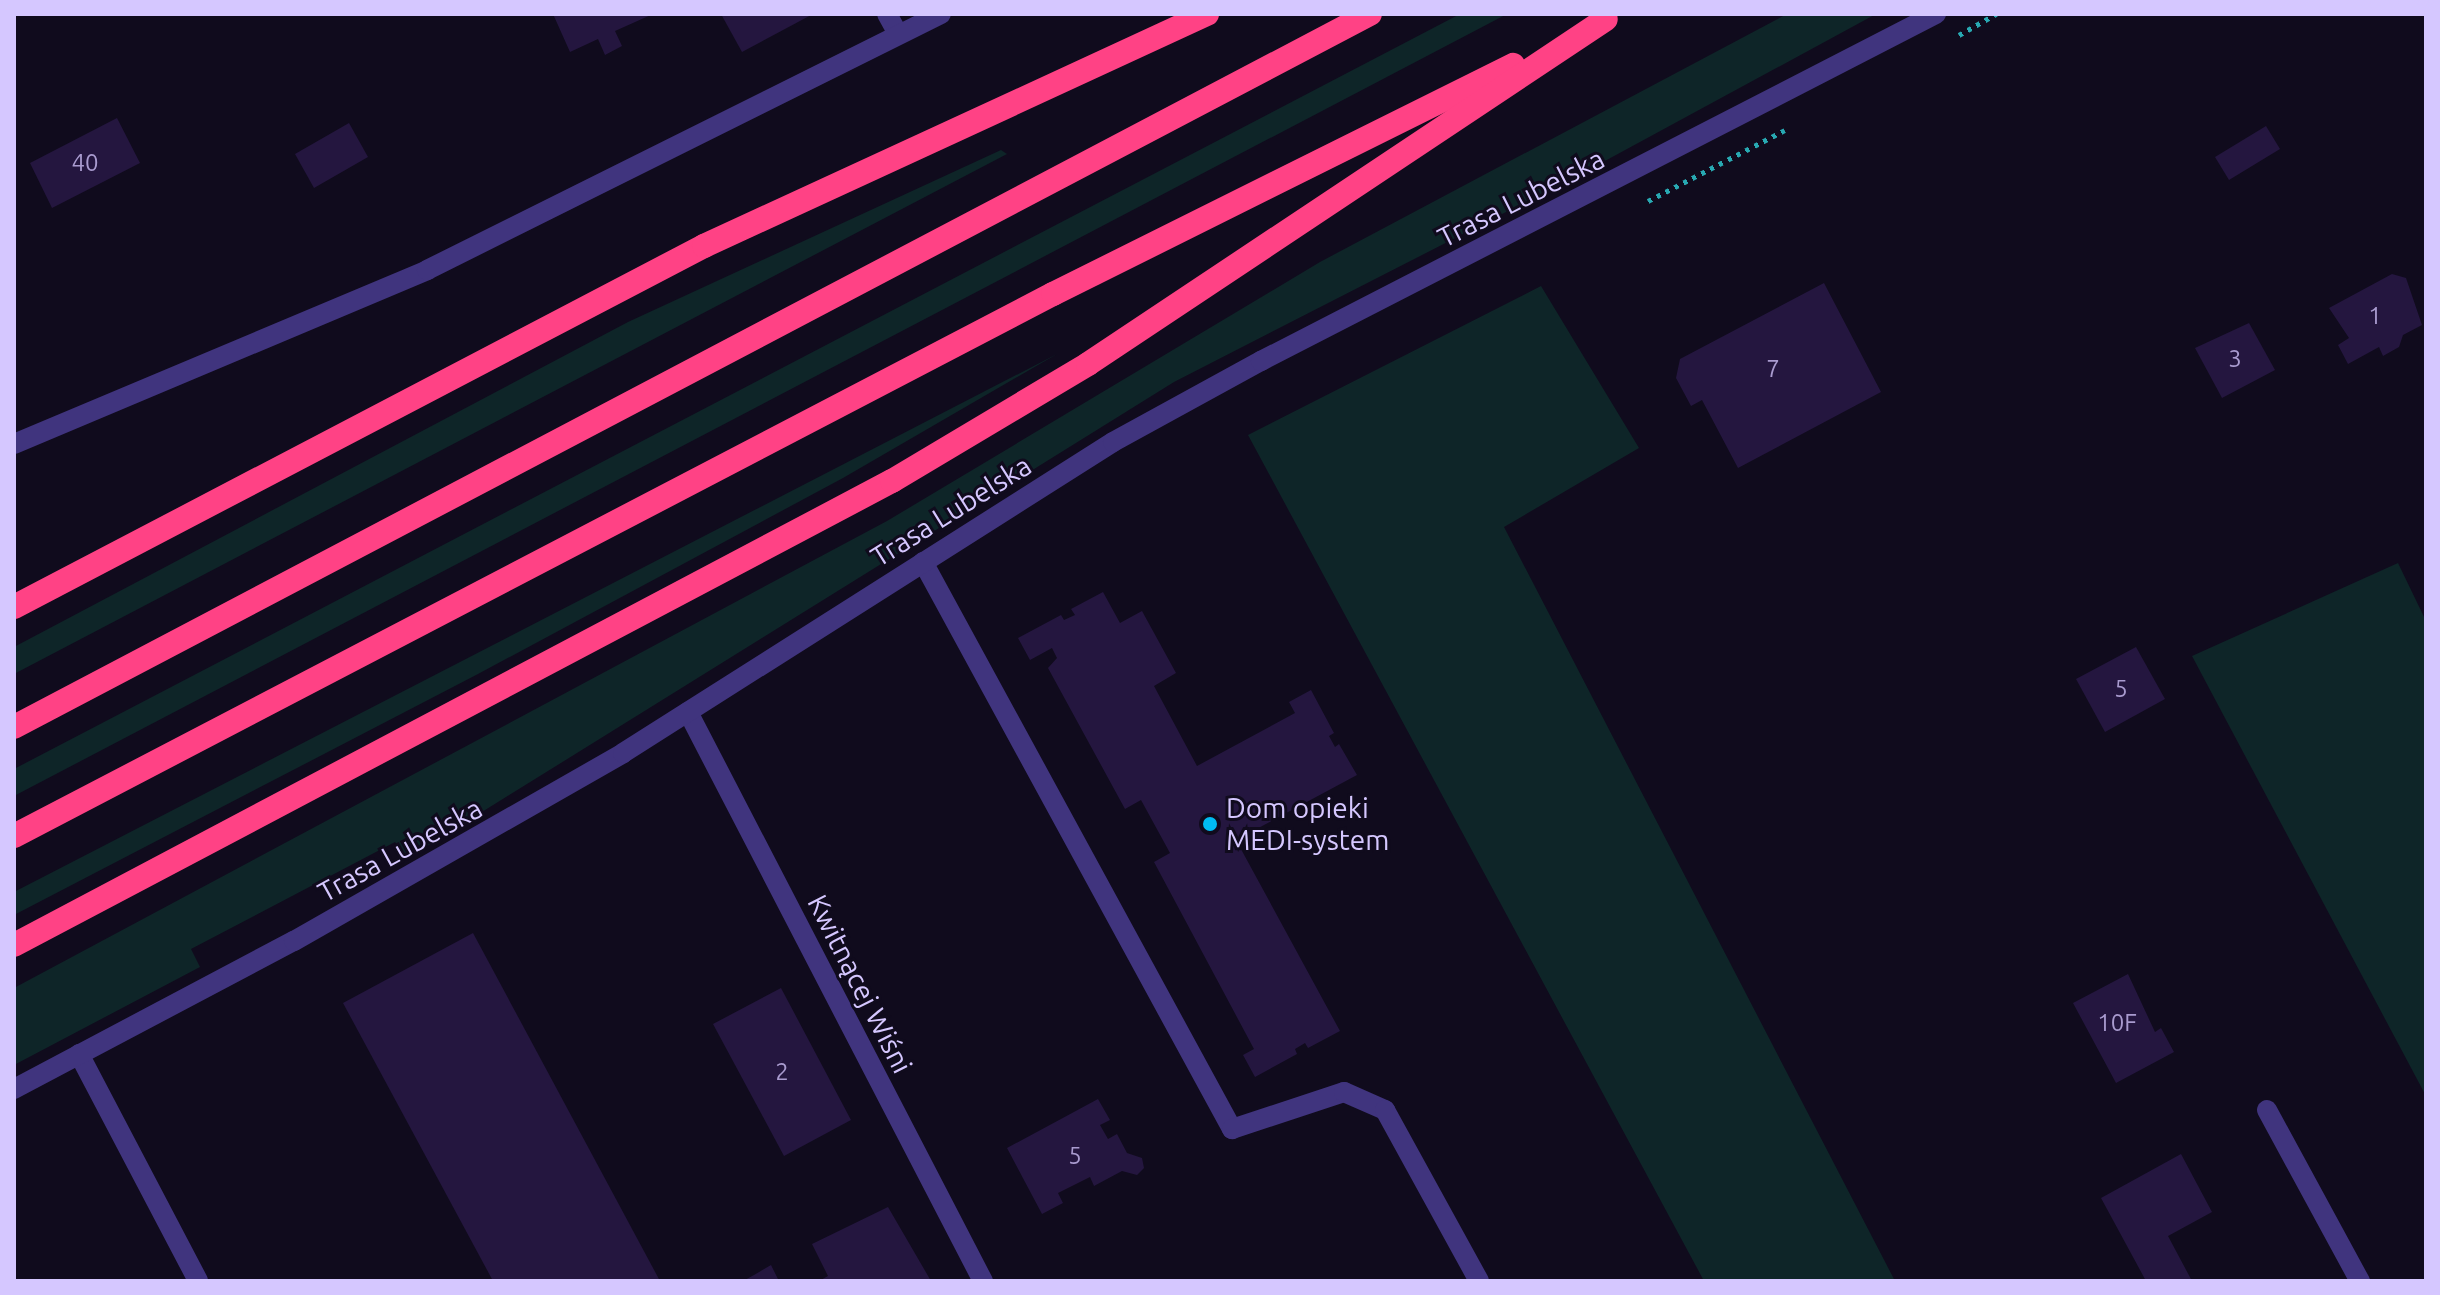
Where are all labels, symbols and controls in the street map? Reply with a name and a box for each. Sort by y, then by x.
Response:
street label: Trasa Lubelska [1432,142,1610,254]
house number: 40 [71,149,99,177]
house number: 1 [2368,302,2382,330]
house number: 3 [2228,345,2242,373]
house number: 7 [1766,355,1780,383]
street label: Trasa Lubelska [865,448,1037,574]
house number: 5 [2114,675,2128,703]
street label: Trasa Lubelska [312,791,488,909]
place label: Dom opieki MEDI-system [1226,791,1389,857]
marker: Dom opieki MEDI-system [1201,815,1219,833]
street label: Kwitnącej Wiśni [801,889,919,1079]
house number: 10F [2097,1009,2137,1037]
house number: 2 [775,1058,789,1086]
house number: 5 [1068,1142,1082,1170]

